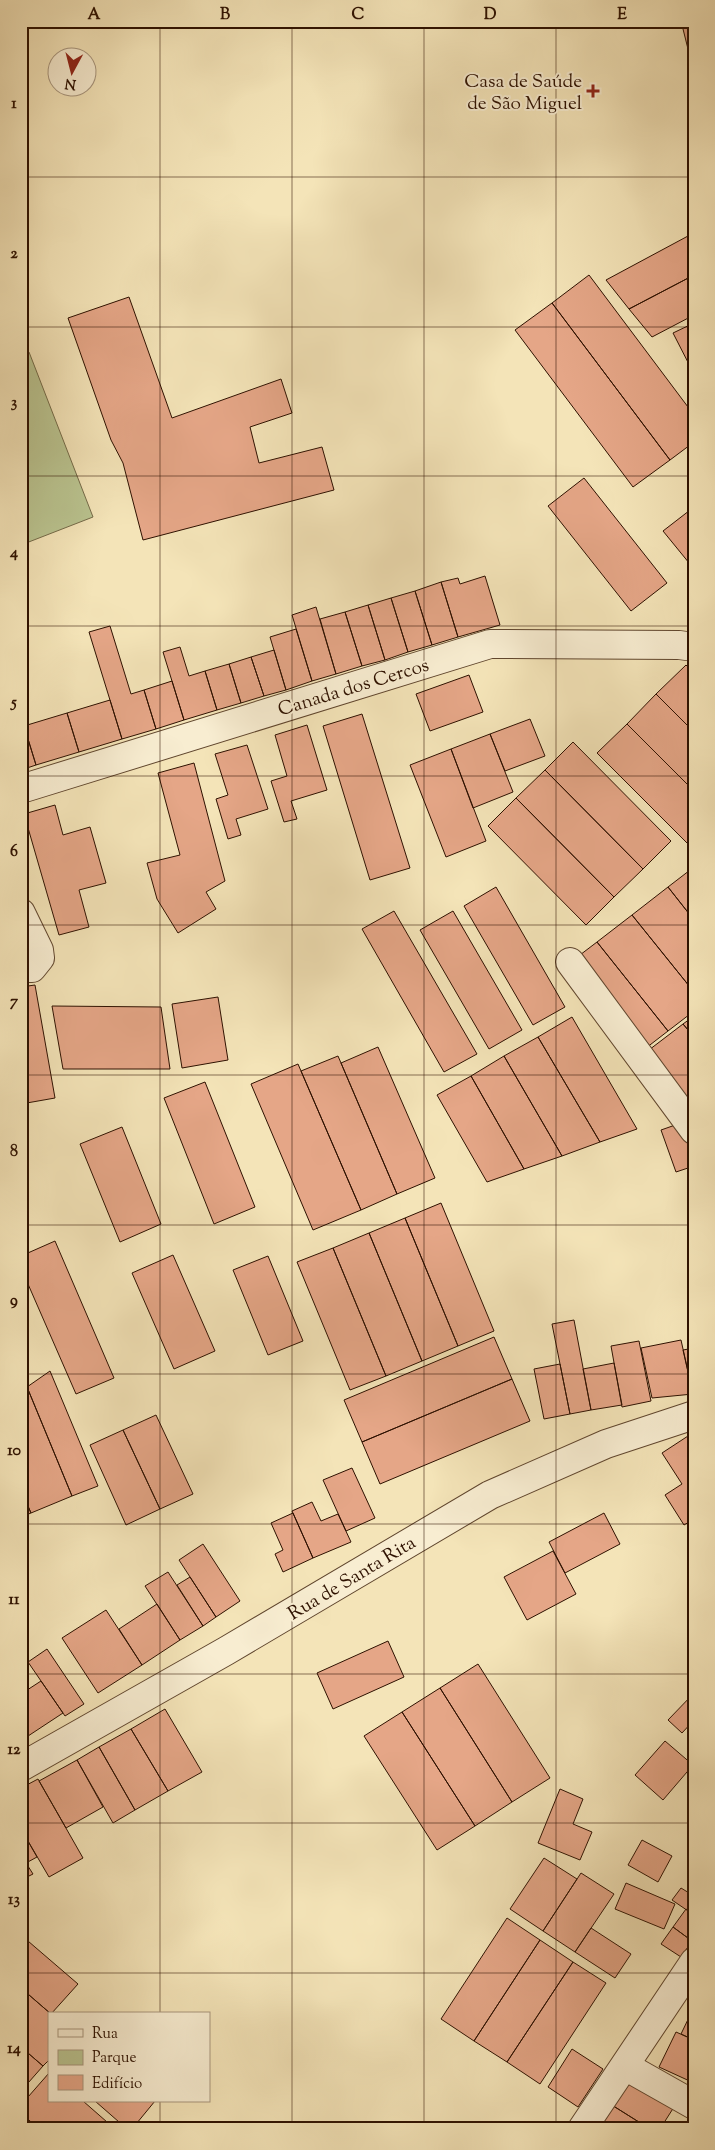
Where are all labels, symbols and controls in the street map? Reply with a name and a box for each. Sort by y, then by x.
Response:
text: A [88,4,101,27]
text: B [220,4,230,27]
text: C [352,4,365,27]
text: D [484,4,497,27]
text: E [617,4,627,27]
north arrow [48,48,98,98]
place label: Casa de Saúde de São Miguel [464,69,582,118]
text: N [64,72,77,94]
marker: Casa de Saúde de São Miguel [586,84,600,98]
text: 1 [11,93,17,116]
text: 2 [10,243,18,266]
text: 3 [11,392,18,415]
text: 4 [9,542,18,565]
street label: Canada dos Cercos [275,653,433,724]
text: 5 [9,692,17,715]
text: 6 [10,841,18,864]
text: 7 [10,991,19,1014]
text: 8 [10,1141,18,1164]
text: 9 [10,1290,18,1313]
text: 10 [7,1440,21,1463]
street label: Rua de Santa Rita [283,1530,422,1628]
text: 11 [9,1589,20,1612]
text: 12 [8,1739,21,1762]
text: 13 [8,1889,20,1912]
legend [48,2012,210,2102]
text: Rua [92,2024,118,2045]
text: 14 [7,2038,21,2061]
text: Parque [92,2048,136,2069]
text: Edifício [92,2074,142,2095]

